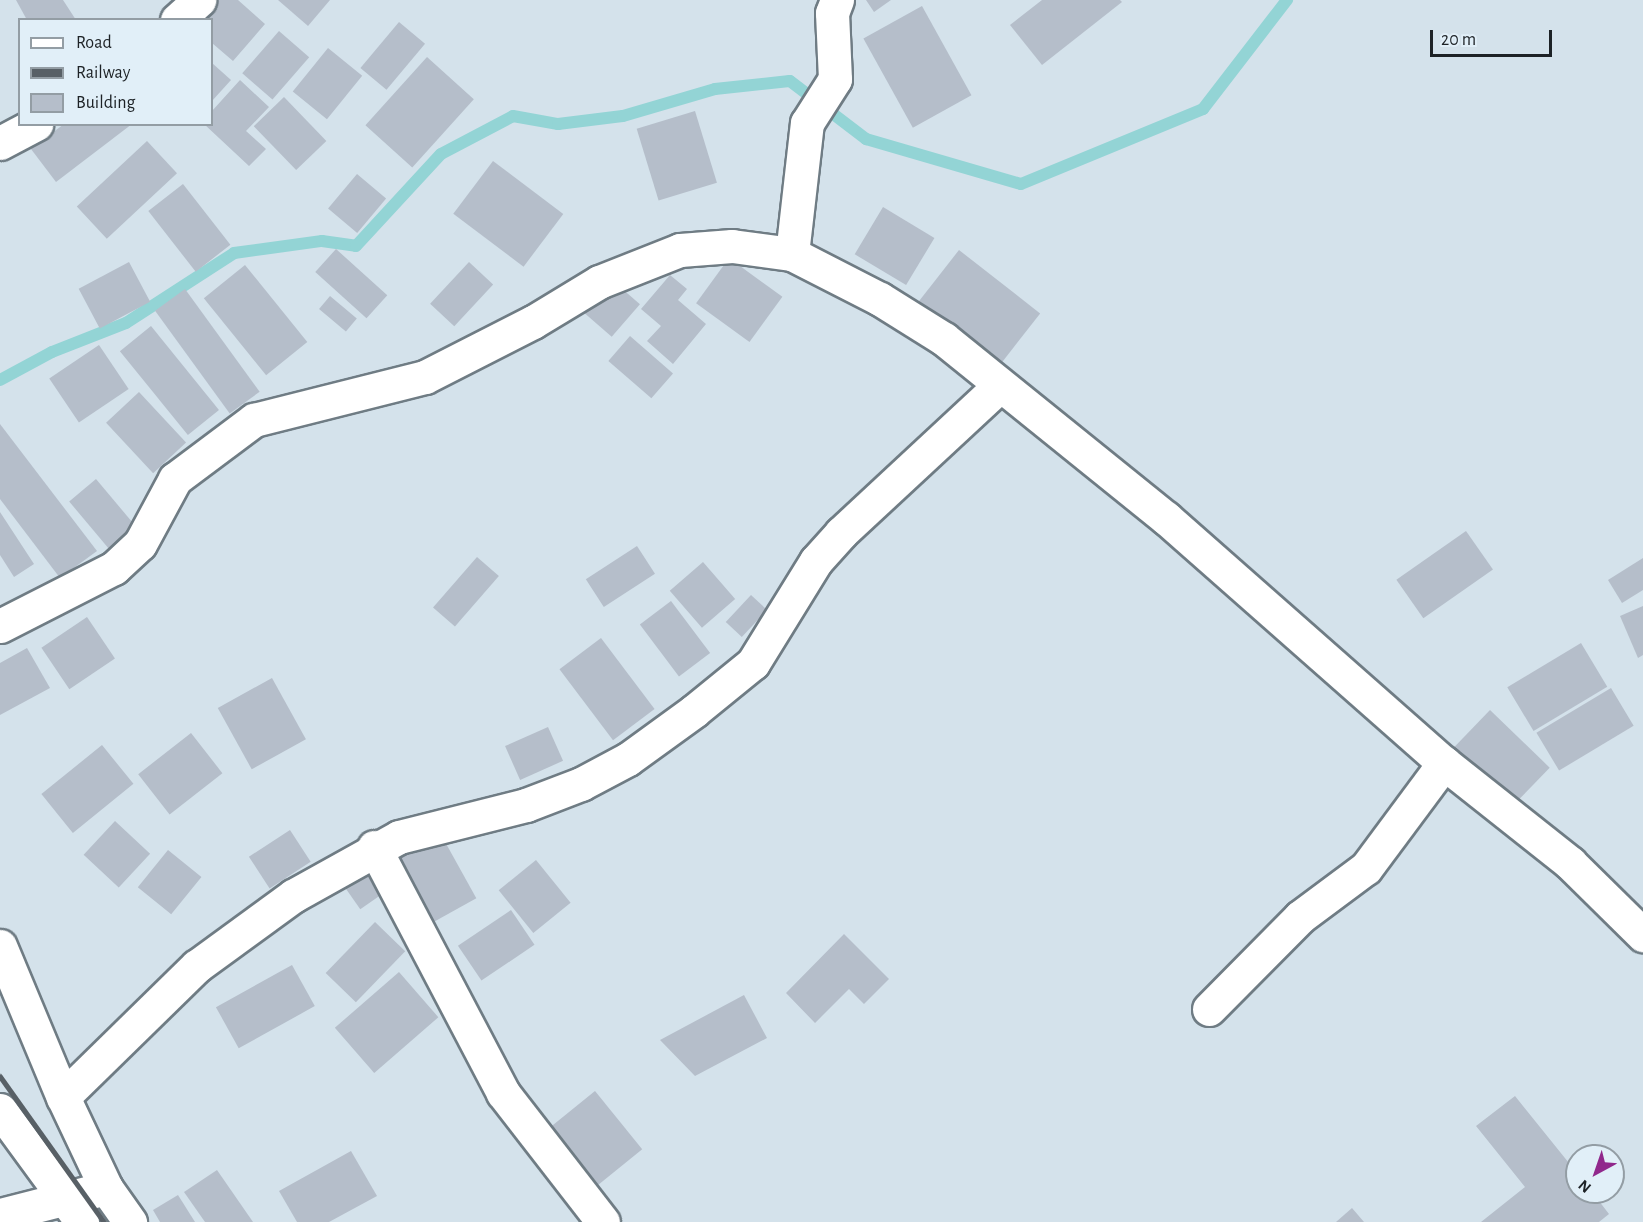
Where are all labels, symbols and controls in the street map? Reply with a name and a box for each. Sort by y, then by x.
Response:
legend [18,18,213,126]
scale bar [1433,18,1554,56]
text: 20 m [1441,31,1476,49]
text: Road [76,34,112,52]
text: Railway [76,64,130,82]
text: Building [76,94,135,112]
north arrow [1565,1144,1625,1204]
text: N [1575,1177,1594,1196]

